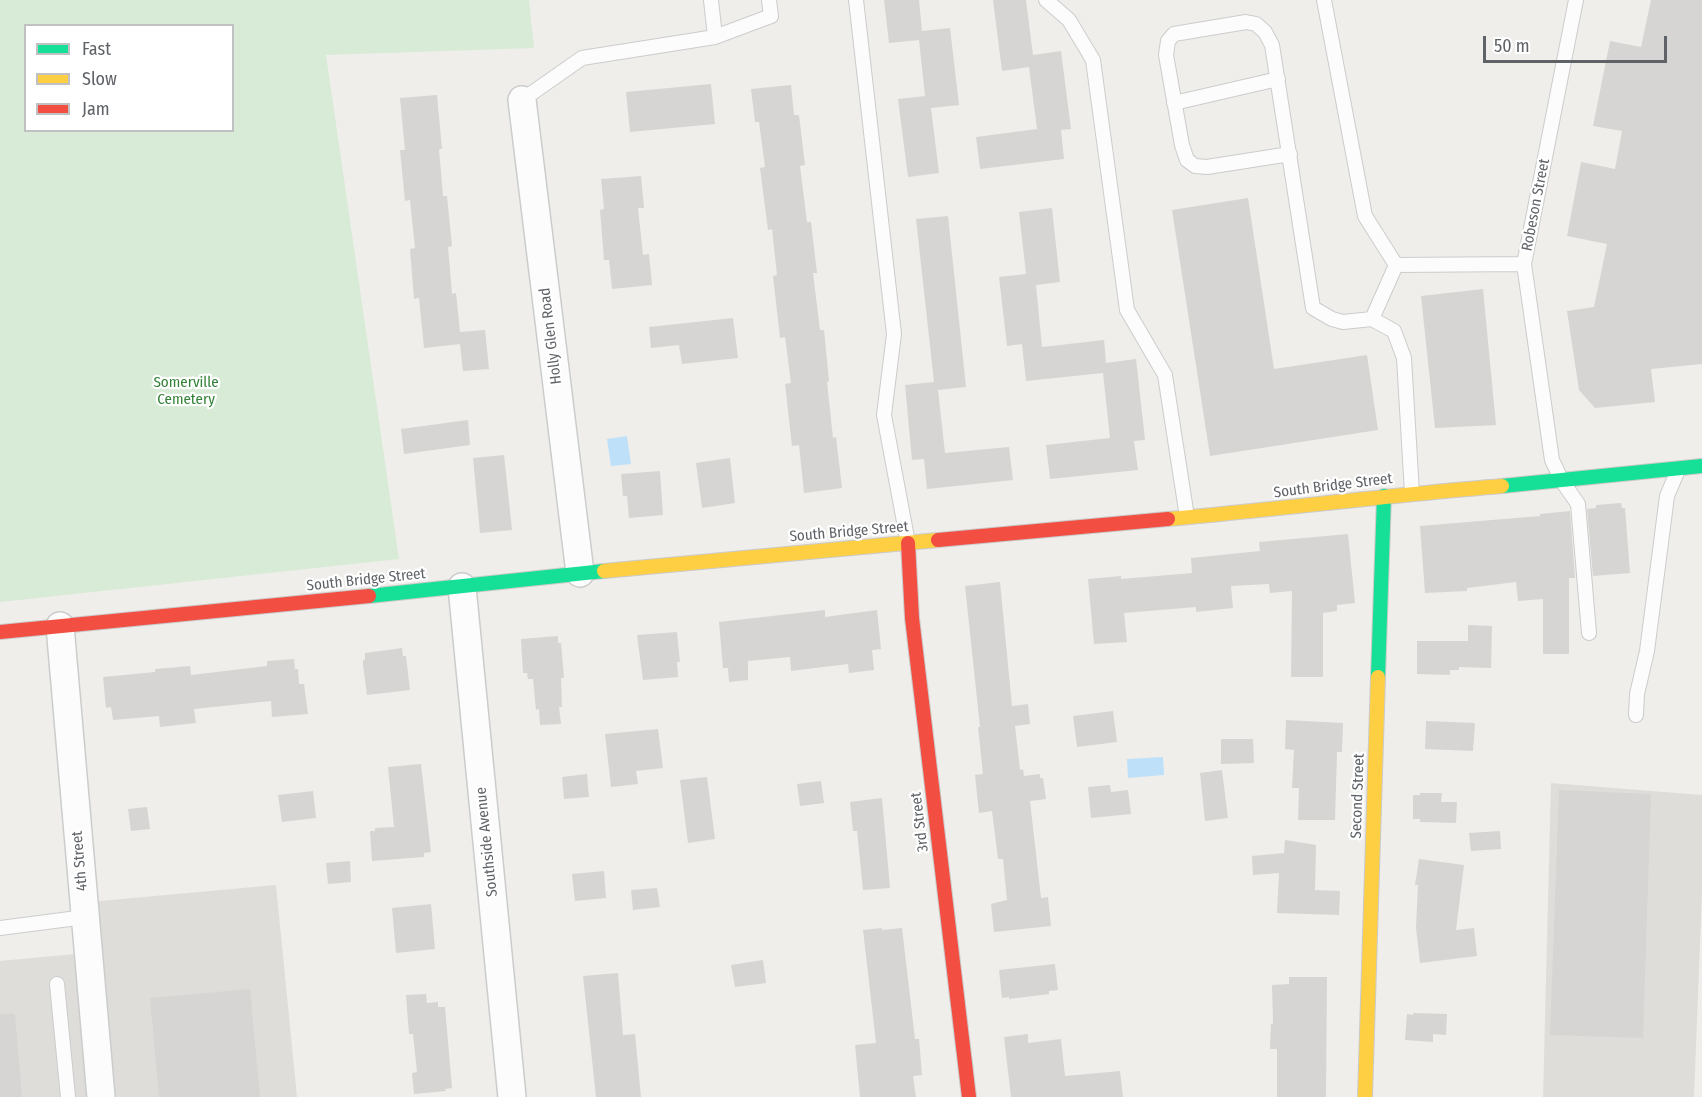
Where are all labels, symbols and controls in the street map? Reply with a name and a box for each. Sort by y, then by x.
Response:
legend [24,24,234,132]
scale bar [1486,24,1670,62]
text: 50 m [1494,35,1530,57]
text: Fast [82,38,111,60]
text: Slow [82,68,117,90]
text: Jam [82,98,110,120]
street label: Robeson Street [1518,157,1554,253]
street label: Holly Glen Road [536,287,566,385]
park label: Somerville Cemetery [153,374,219,409]
street label: South Bridge Street [1273,470,1393,502]
street label: South Bridge Street [789,518,909,546]
street label: South Bridge Street [306,565,426,595]
street label: Second Street [1348,753,1368,839]
street label: Southside Avenue [472,786,502,898]
street label: 3rd Street [907,791,933,853]
street label: 4th Street [68,830,92,892]

